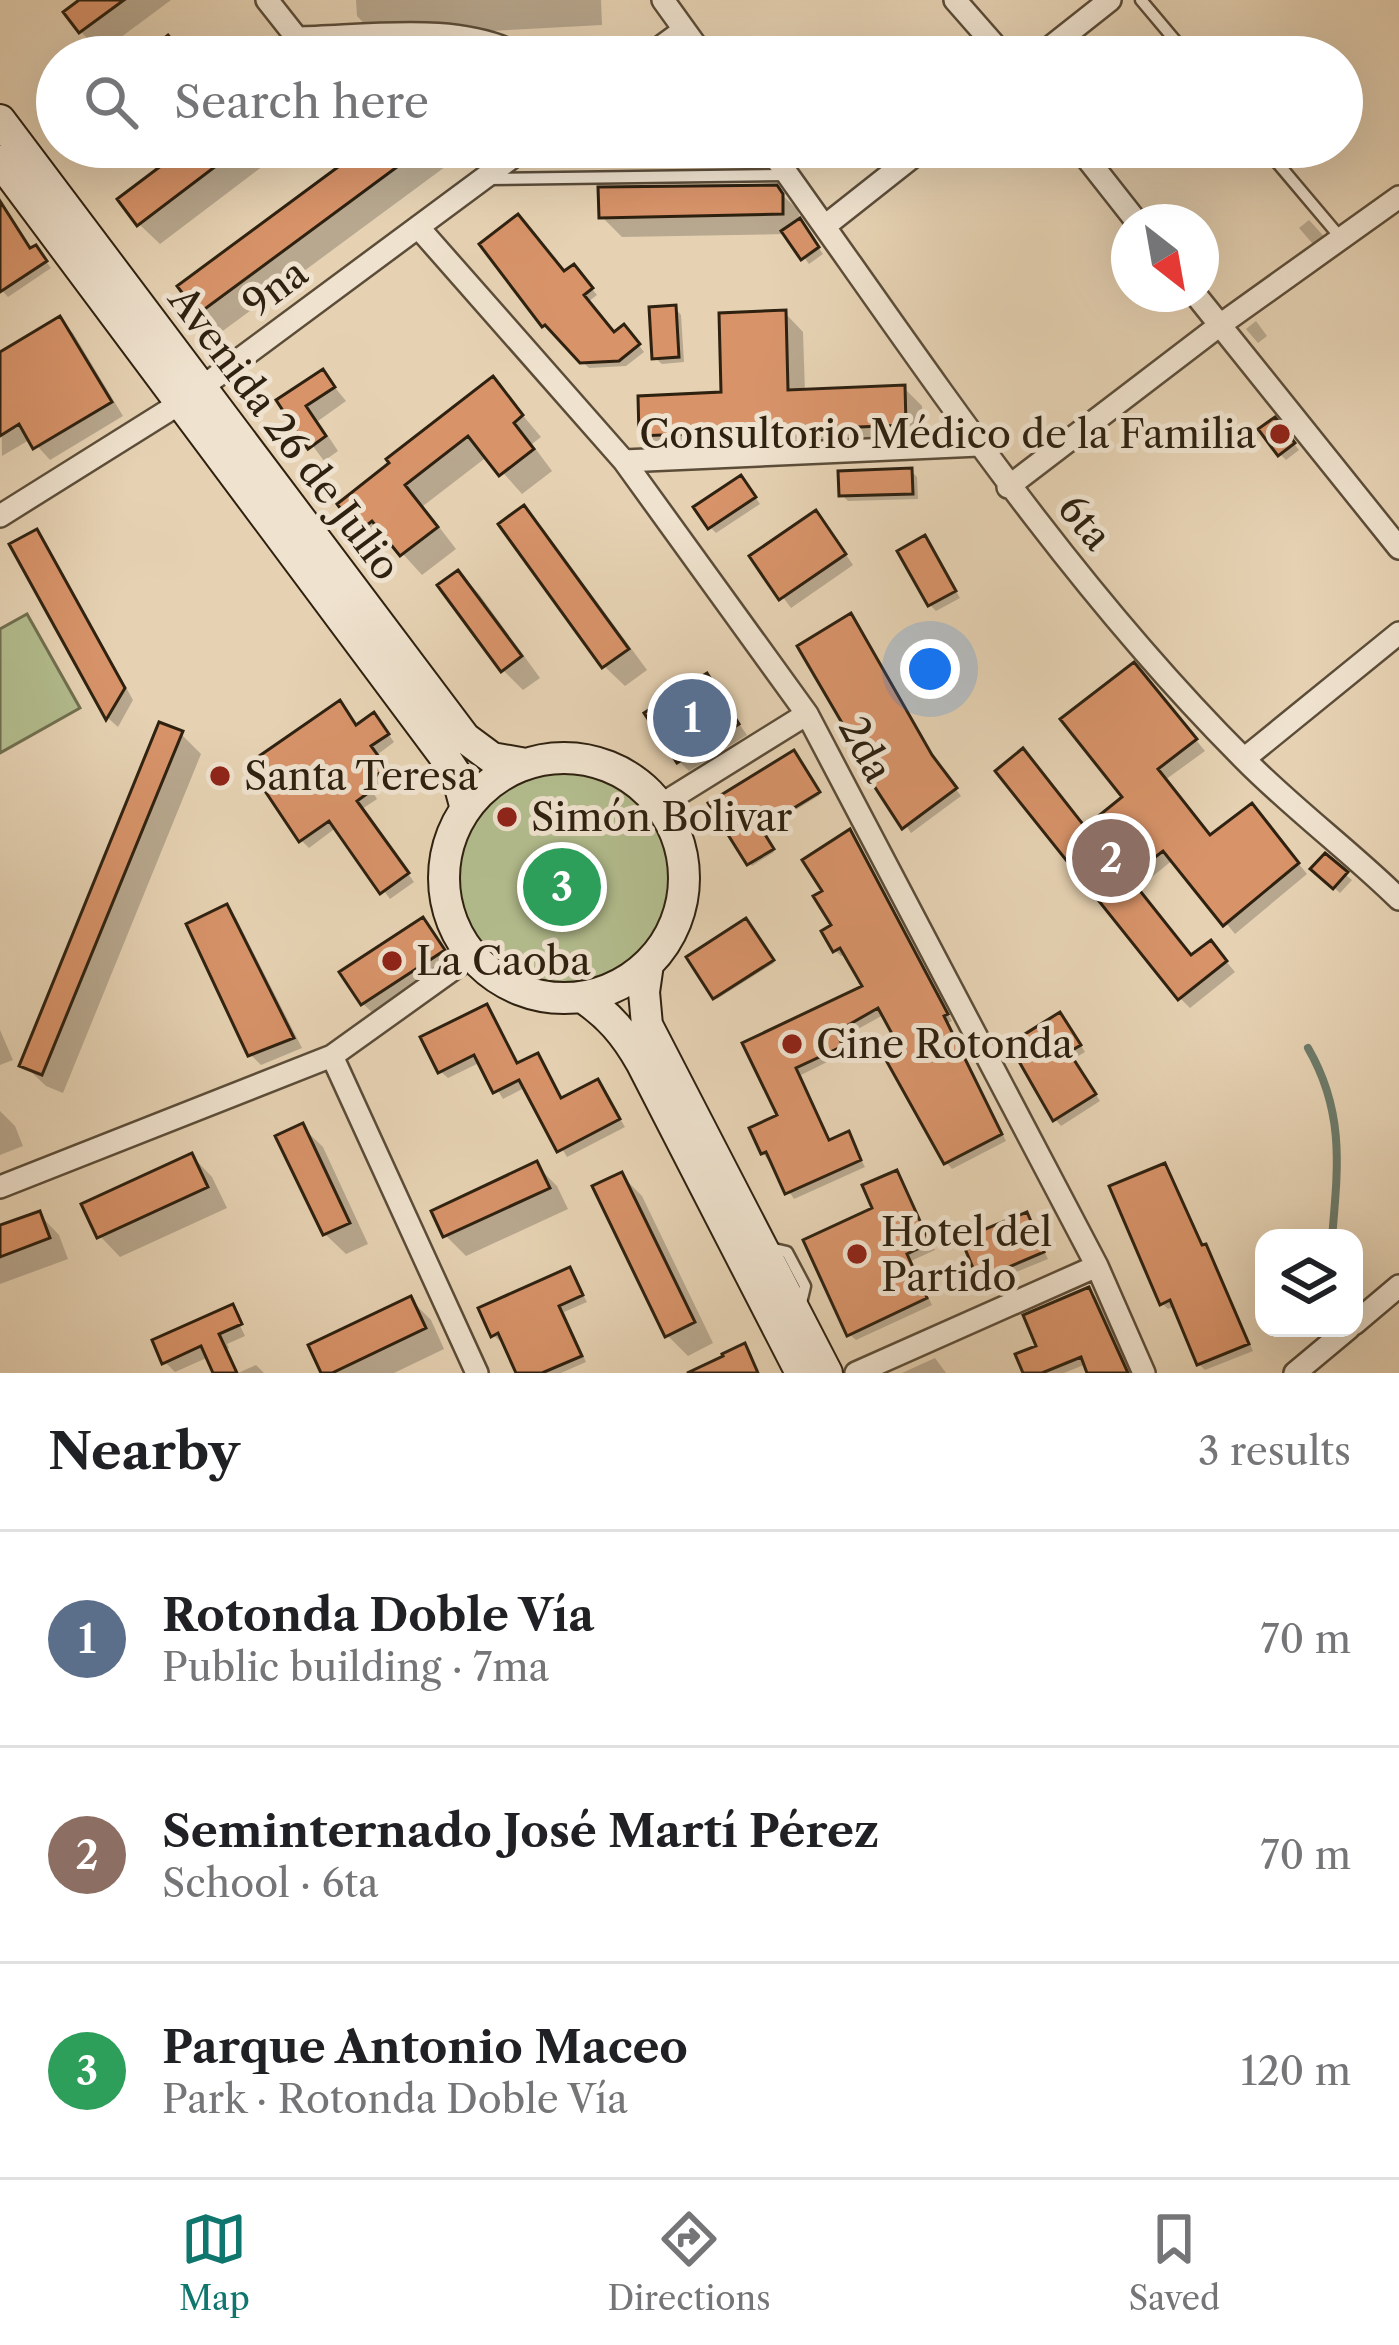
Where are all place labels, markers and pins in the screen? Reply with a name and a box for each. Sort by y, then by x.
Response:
place label: Consultorio Médico de la Familia [639,410,1256,458]
marker: Consultorio Médico de la Familia [1267,421,1293,447]
pin: 1 [653,673,731,763]
place label: Santa Teresa [244,752,478,800]
marker: Santa Teresa [207,763,233,789]
place label: Simón Bolivar [531,793,792,841]
marker: Simón Bolivar [494,804,520,830]
pin: 2 [1072,813,1150,903]
pin: 3 [523,842,601,932]
place label: La Caoba [416,937,591,985]
marker: La Caoba [379,948,405,974]
place label: Cine Rotonda [816,1020,1074,1068]
marker: Cine Rotonda [779,1031,805,1057]
place label: Hotel del Partido [881,1208,1052,1301]
marker: Hotel del Partido [844,1241,870,1267]

